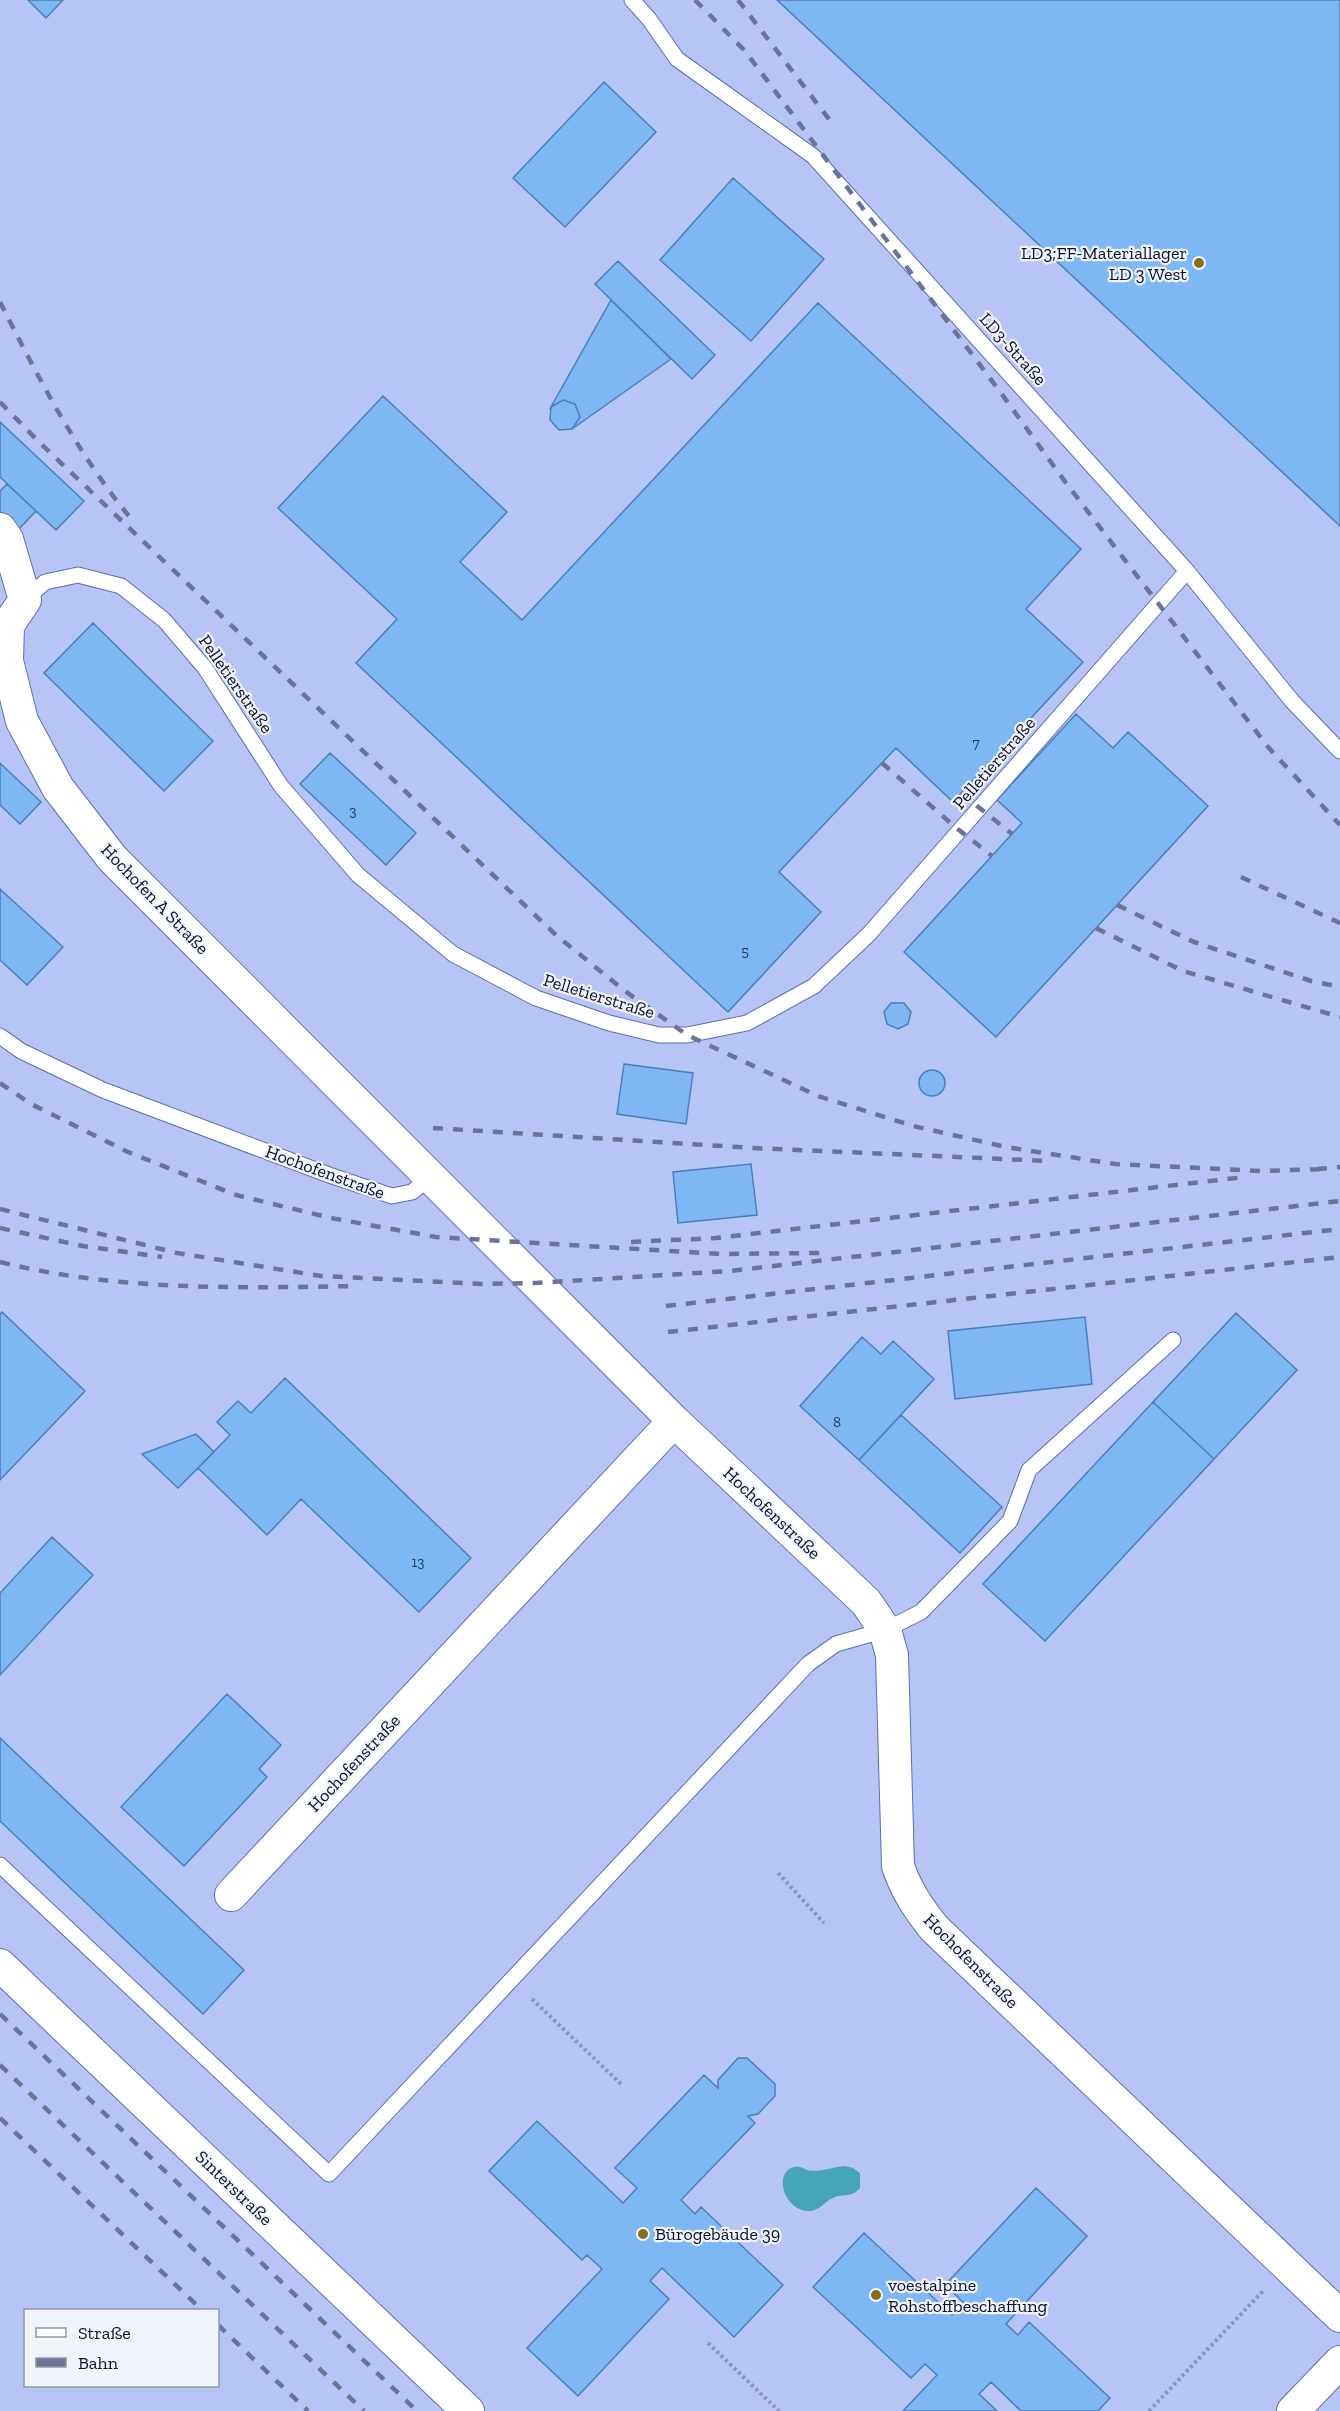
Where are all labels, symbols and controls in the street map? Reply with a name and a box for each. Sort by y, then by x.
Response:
place label: LD3;FF-Materiallager LD 3 West [1021,242,1187,285]
marker: LD3;FF-Materiallager LD 3 West [1192,256,1206,270]
street label: LD3-Straße [975,308,1051,390]
street label: Pelletierstraße [194,631,278,737]
street label: Pelletierstraße [948,712,1040,814]
house number: 7 [972,734,980,752]
house number: 3 [349,802,357,820]
street label: Hochofen A Straße [96,839,214,959]
house number: 5 [741,942,749,960]
street label: Pelletierstraße [541,969,657,1023]
street label: Hochofenstraße [262,1140,388,1204]
house number: 8 [833,1413,841,1431]
street label: Hochofenstraße [719,1462,825,1564]
house number: 13 [411,1553,425,1571]
street label: Hochofenstraße [303,1710,405,1816]
street label: Hochofenstraße [919,1909,1023,2013]
street label: Sinterstraße [191,2146,277,2230]
place label: Bürogebäude 39 [655,2223,780,2245]
marker: Bürogebäude 39 [636,2227,650,2241]
place label: voestalpine Rohstoffbeschaffung [888,2274,1048,2317]
marker: voestalpine Rohstoffbeschaffung [869,2288,883,2302]
legend [24,2309,219,2387]
text: Straße [78,2322,131,2344]
text: Bahn [78,2352,119,2374]

